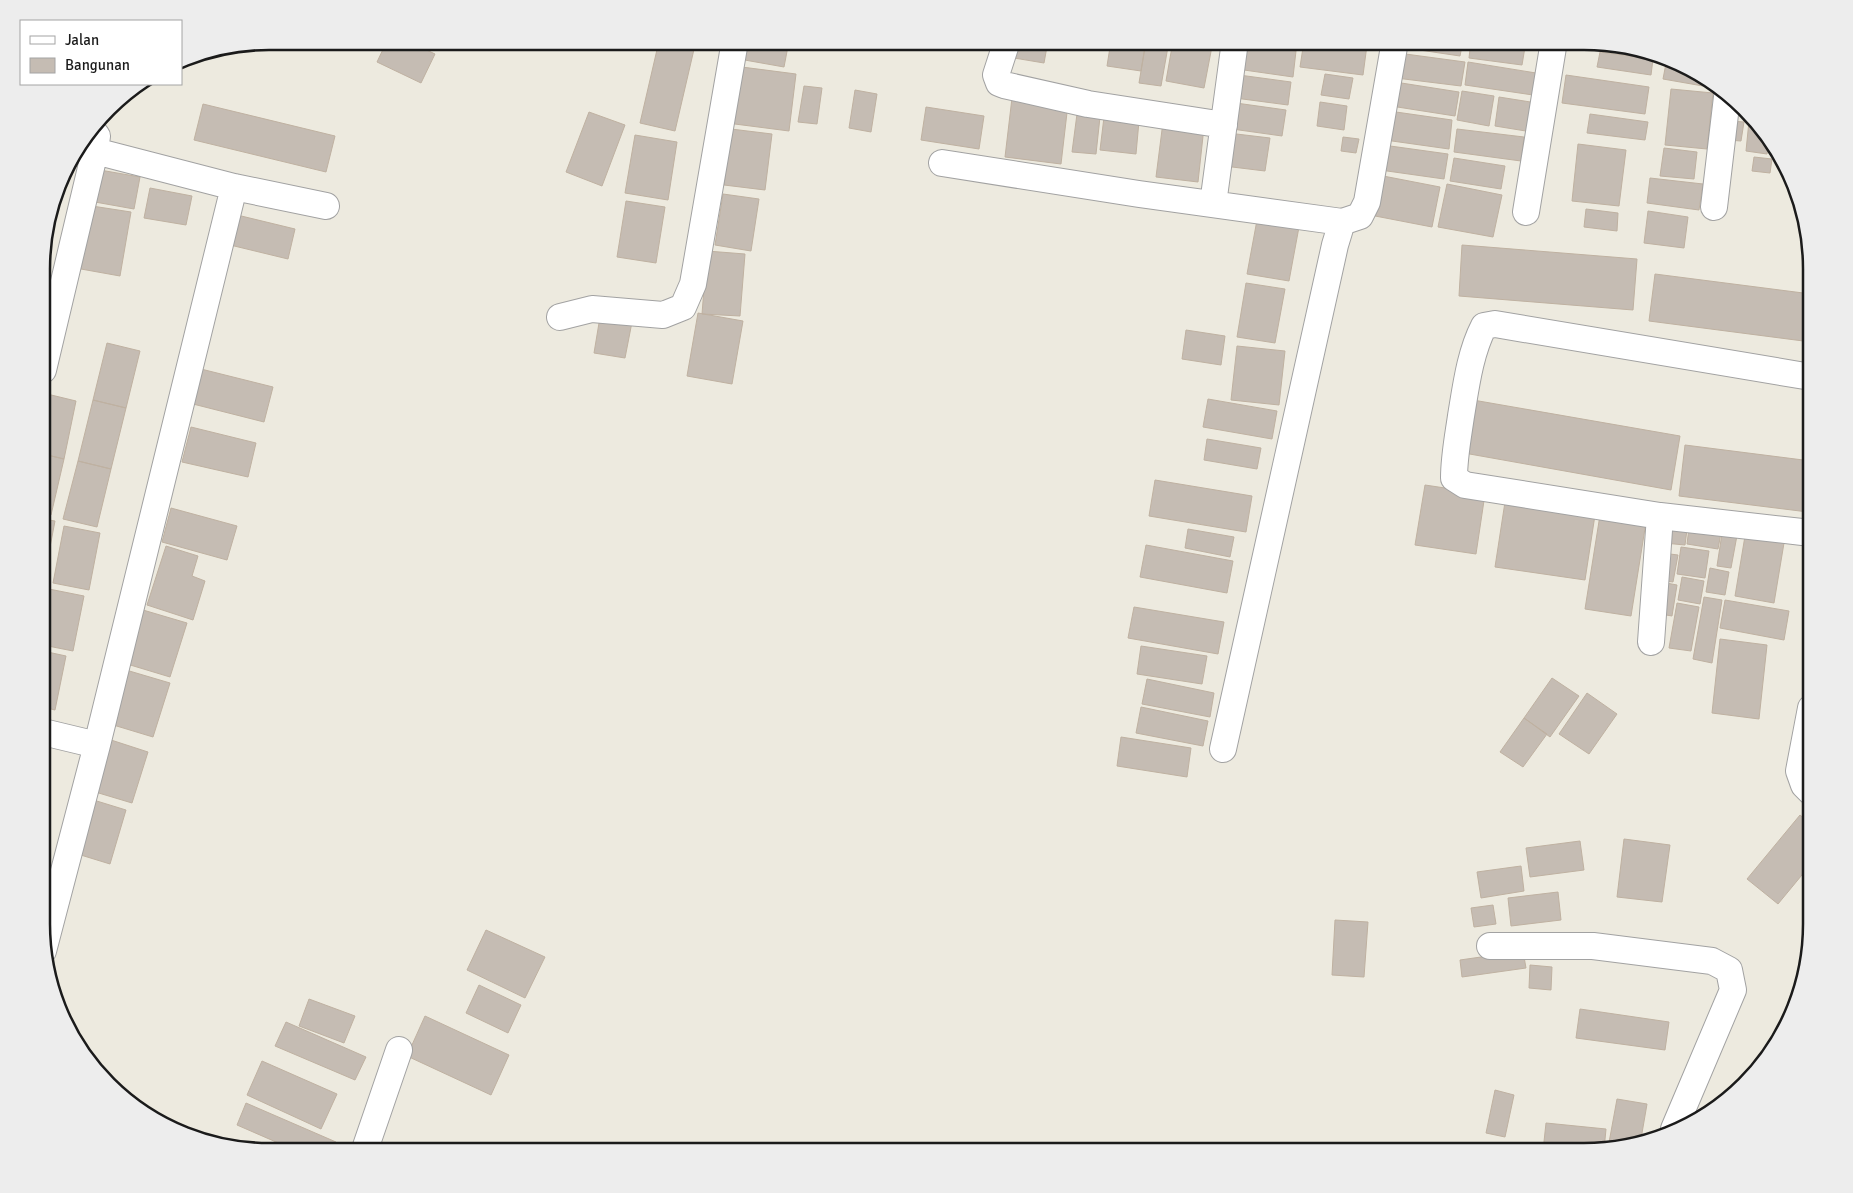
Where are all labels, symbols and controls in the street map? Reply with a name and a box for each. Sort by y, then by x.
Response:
legend [20,20,182,85]
text: Jalan [65,31,99,49]
text: Bangunan [65,56,130,74]

